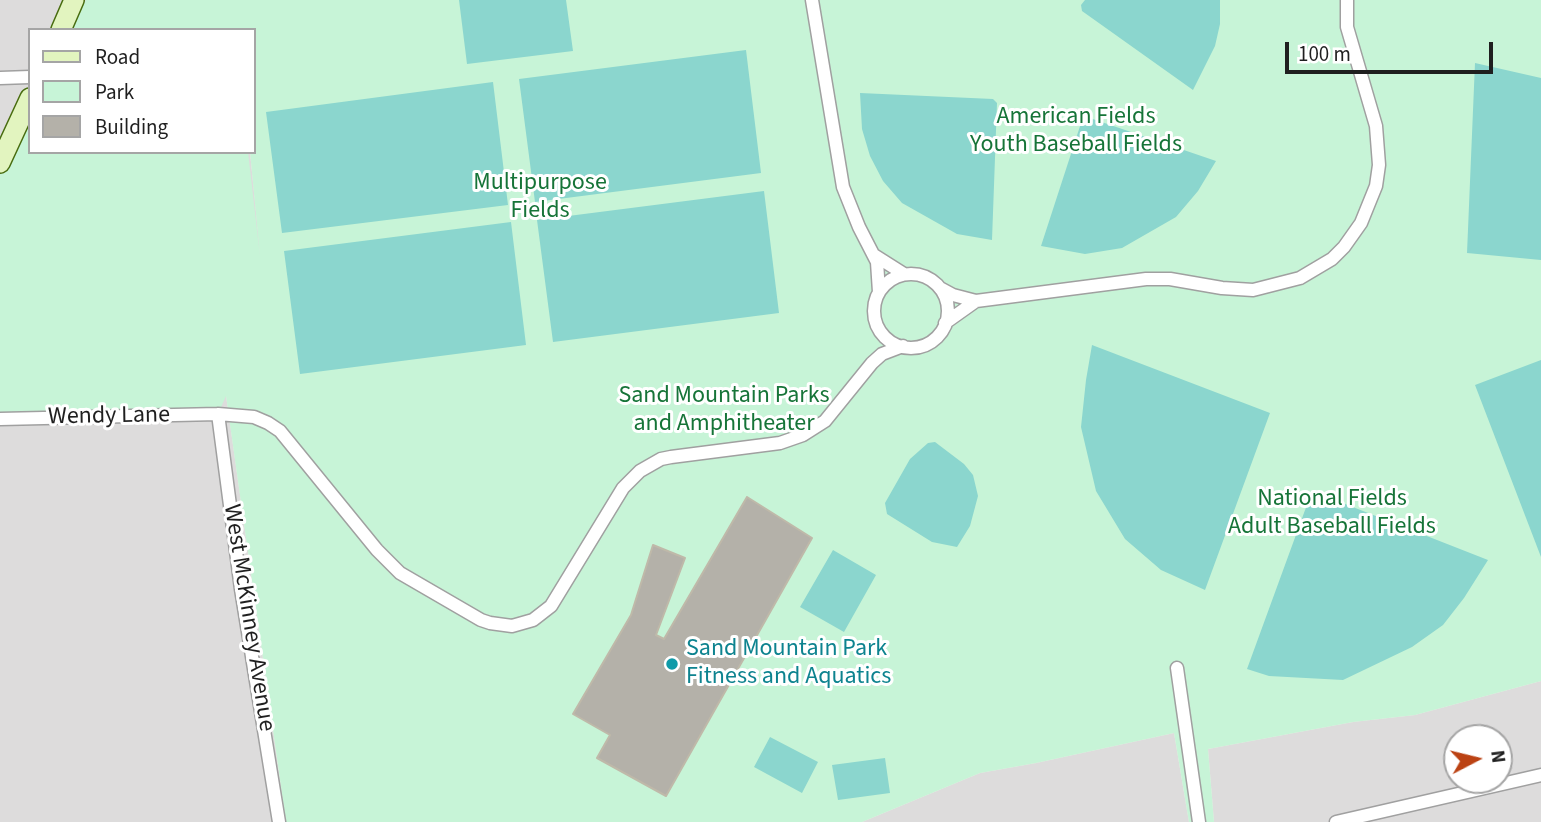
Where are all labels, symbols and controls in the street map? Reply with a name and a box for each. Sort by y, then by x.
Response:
legend [28,28,256,154]
scale bar [1289,28,1497,72]
text: 100 m [1298,39,1351,69]
text: Road [95,42,140,72]
text: Park [95,77,134,107]
park label: American Fields Youth Baseball Fields [970,104,1182,160]
text: Building [95,112,168,142]
park label: Multipurpose Fields [473,170,607,226]
park label: Sand Mountain Parks and Amphitheater [618,383,830,439]
street label: Wendy Lane [48,402,170,432]
park label: National Fields Adult Baseball Fields [1228,486,1436,542]
street label: West McKinney Avenue [216,502,280,734]
place label: Sand Mountain Park Fitness and Aquatics [686,636,891,692]
marker: Sand Mountain Park Fitness and Aquatics [664,656,680,672]
north arrow [1443,724,1513,794]
text: N [1483,749,1512,765]

